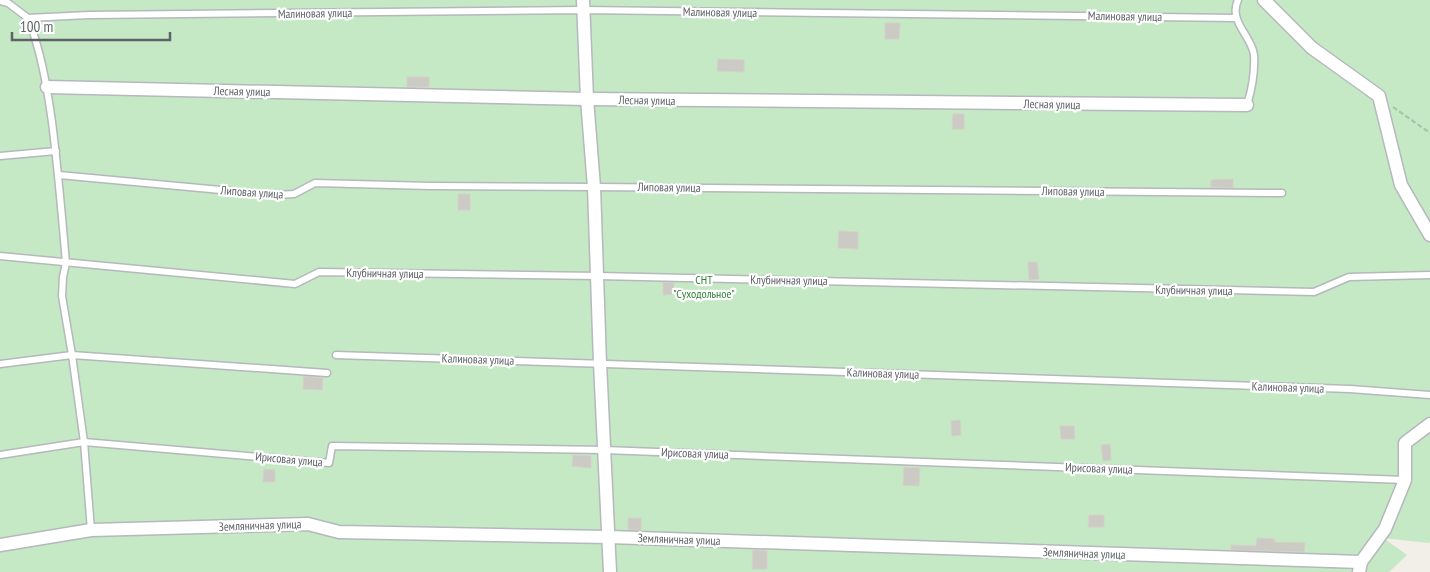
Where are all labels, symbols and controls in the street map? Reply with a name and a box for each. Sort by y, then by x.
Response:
street label: Малиновая улица [683,4,758,20]
street label: Малиновая улица [278,5,353,21]
street label: Малиновая улица [1088,8,1163,24]
scale bar [12,10,170,42]
text: 100 m [20,17,53,36]
street label: Лесная улица [212,83,271,99]
street label: Лесная улица [617,92,676,108]
street label: Лесная улица [1022,96,1081,112]
street label: Липовая улица [636,179,701,195]
street label: Липовая улица [219,182,284,202]
street label: Липовая улица [1040,183,1105,199]
street label: Клубничная улица [346,265,424,281]
park label: СНТ "Суходольное" [673,272,735,301]
street label: Клубничная улица [750,272,828,288]
street label: Клубничная улица [1155,282,1233,298]
street label: Калиновая улица [441,350,515,368]
street label: Калиновая улица [846,364,920,382]
street label: Калиновая улица [1251,378,1325,396]
street label: Ирисовая улица [661,444,729,462]
street label: Ирисовая улица [255,449,324,469]
street label: Ирисовая улица [1065,459,1133,477]
street label: Земляничная улица [218,516,302,534]
street label: Земляничная улица [637,530,721,548]
street label: Земляничная улица [1042,544,1126,562]

